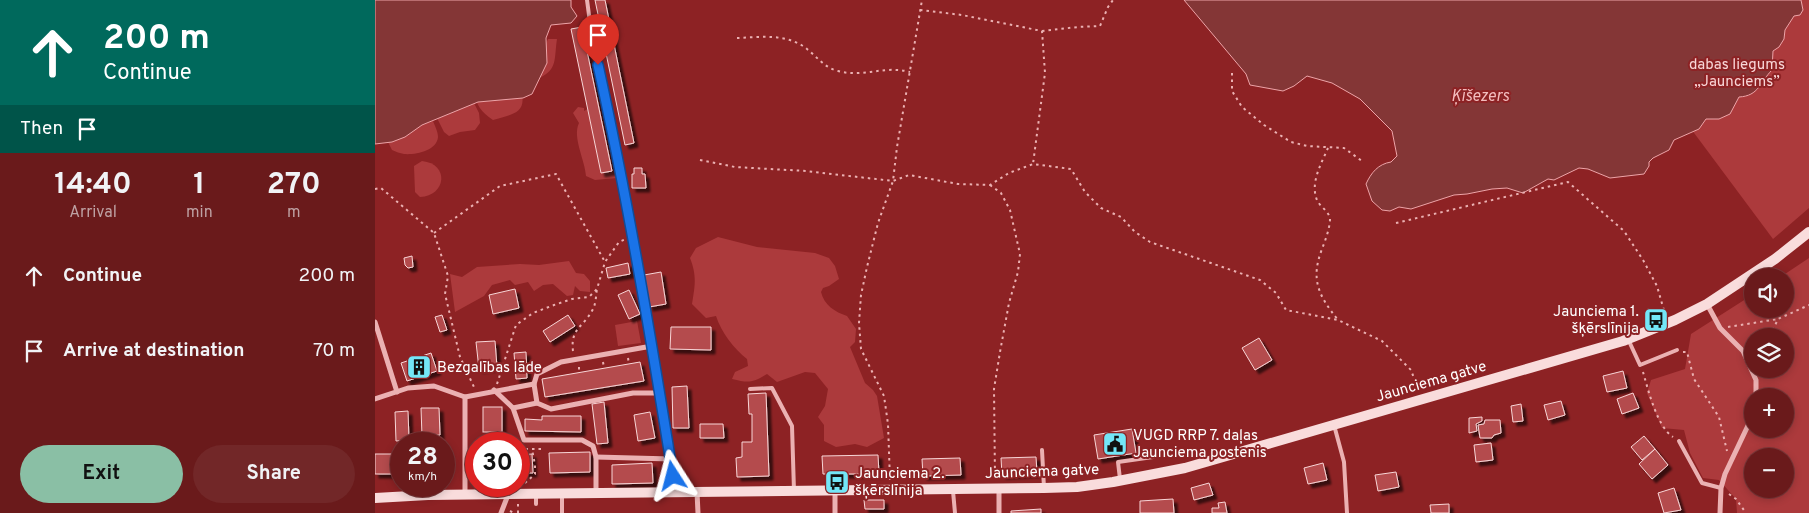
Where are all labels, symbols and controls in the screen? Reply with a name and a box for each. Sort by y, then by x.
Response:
pin [577,14,619,65]
text: 200 m [103,17,210,61]
icon: ahead [20,20,85,85]
icon: arrive [584,21,612,49]
park label: dabas liegums „Jaunciems” [1689,56,1785,92]
text: Continue [103,60,192,87]
water label: Ķīšezers [1451,87,1510,107]
icon: arrive [73,115,101,143]
text: Then [20,117,63,141]
text: 14:40 [54,167,132,204]
text: 1 [193,167,205,204]
text: 270 [267,167,321,204]
text: Arrival [69,203,117,223]
text: min [186,203,213,223]
text: m [287,203,301,223]
icon: ahead [20,262,48,290]
text: Continue [63,264,142,288]
text: 200 m [299,264,355,288]
map controls [1744,268,1794,498]
button: sound [1744,268,1794,318]
place label: Jaunciema 1. šķērslīnija [1553,303,1639,339]
bus stop icon: Jaunciema 1. šķērslīnija [1643,307,1669,333]
button: layers [1744,328,1794,378]
icon: arrive [20,337,48,365]
text: Arrive at destination [63,339,244,363]
text: 70 m [313,339,355,363]
building icon: Bezgalības lāde [406,354,432,380]
street label: Jaunciema gatve [1374,358,1489,407]
place label: Bezgalības lāde [437,359,542,378]
button: + [1744,388,1794,438]
place label: VUGD RRP 7. daļas Jaunciema postenis [1133,427,1267,463]
public building icon: VUGD RRP 7. daļas Jaunciema postenis [1102,431,1128,457]
speed limit sign: 30 [465,432,530,497]
text: 28 [407,442,438,474]
button: Exit [20,445,183,503]
button: Share [193,445,355,503]
button: − [1744,448,1794,498]
position arrow [646,449,698,501]
street label: Jaunciema gatve [985,461,1100,484]
place label: Jaunciema 2. šķērslīnija [855,465,945,501]
text: km/h [408,469,437,485]
bus stop icon: Jaunciema 2. šķērslīnija [824,469,850,495]

